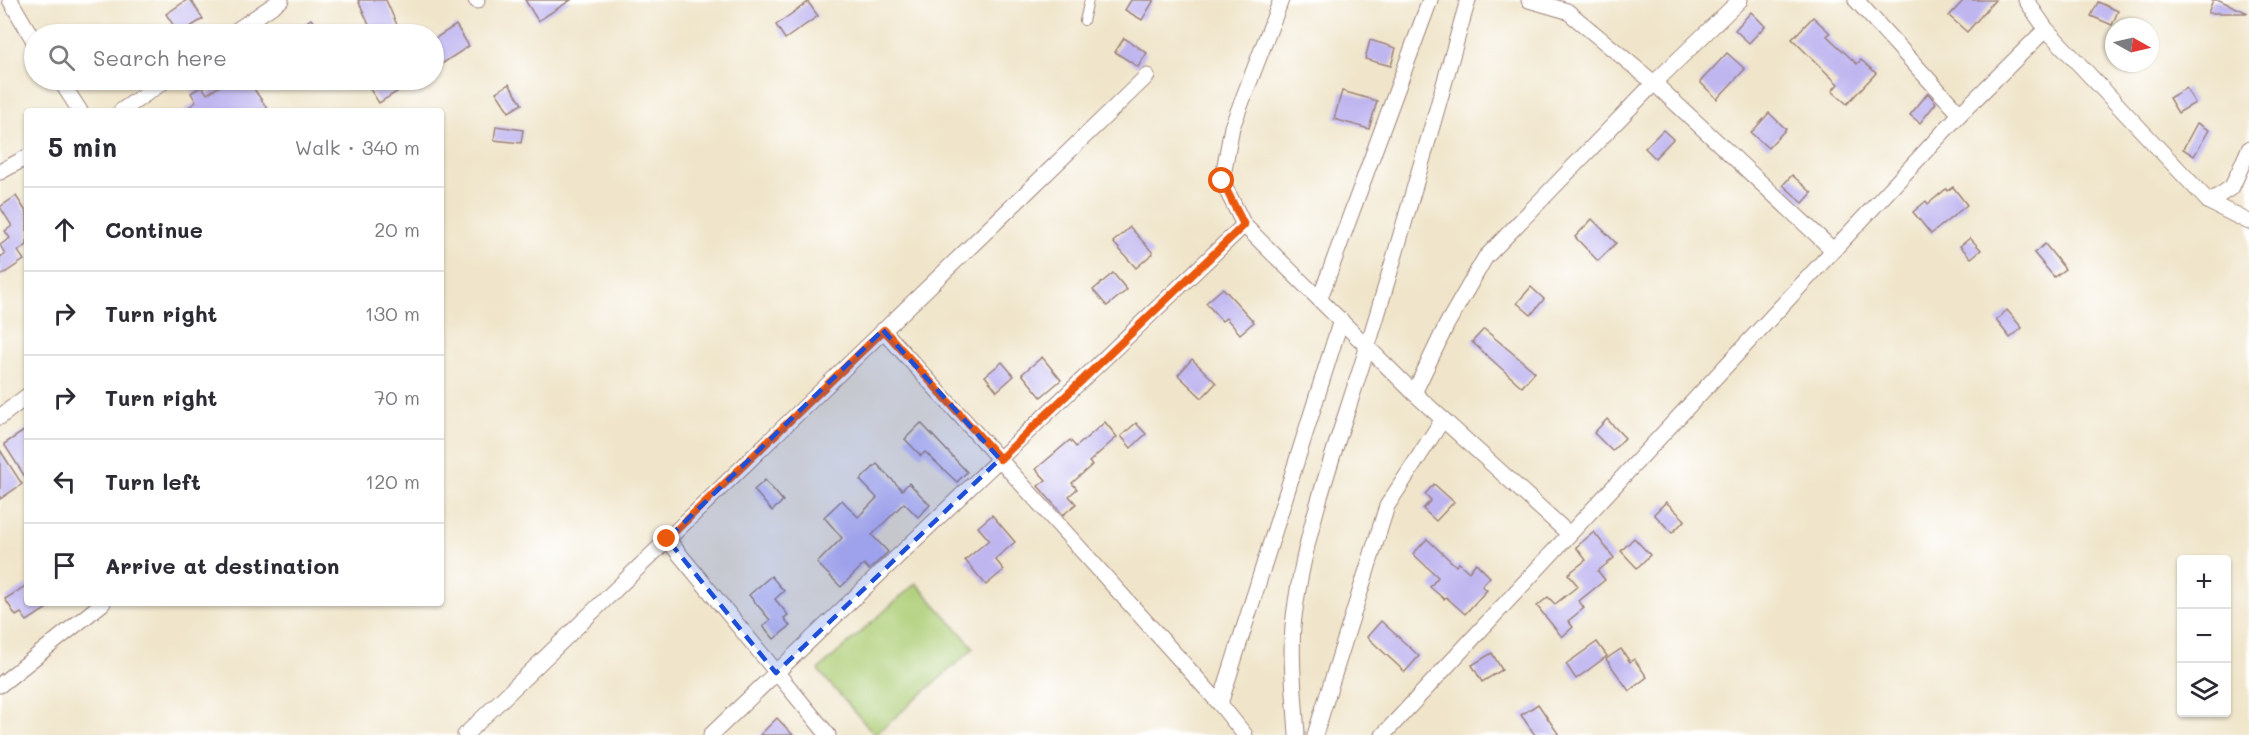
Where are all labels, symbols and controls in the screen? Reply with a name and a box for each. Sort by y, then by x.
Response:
north arrow [2105,18,2159,72]
search box [24,24,444,90]
icon: search [45,41,78,74]
text: Search here [93,43,227,72]
text: 5 min [48,130,117,164]
text: Walk · 340 m [295,134,420,160]
route start [1208,167,1234,193]
icon: ahead [48,213,81,246]
text: Continue [105,215,203,244]
text: 20 m [374,216,420,242]
icon: right [48,297,81,330]
text: Turn right [105,299,217,328]
text: 130 m [365,300,420,326]
icon: right [48,381,81,414]
text: Turn right [105,383,217,412]
text: 70 m [374,384,420,410]
icon: left [48,465,81,498]
text: Turn left [105,467,201,496]
text: 120 m [365,468,420,494]
route end [653,525,679,551]
icon: arrive [48,549,81,582]
text: Arrive at destination [105,551,340,580]
map controls [2177,555,2231,717]
button: + [2177,555,2231,609]
button: − [2177,609,2231,663]
button: layers [2177,663,2231,717]

